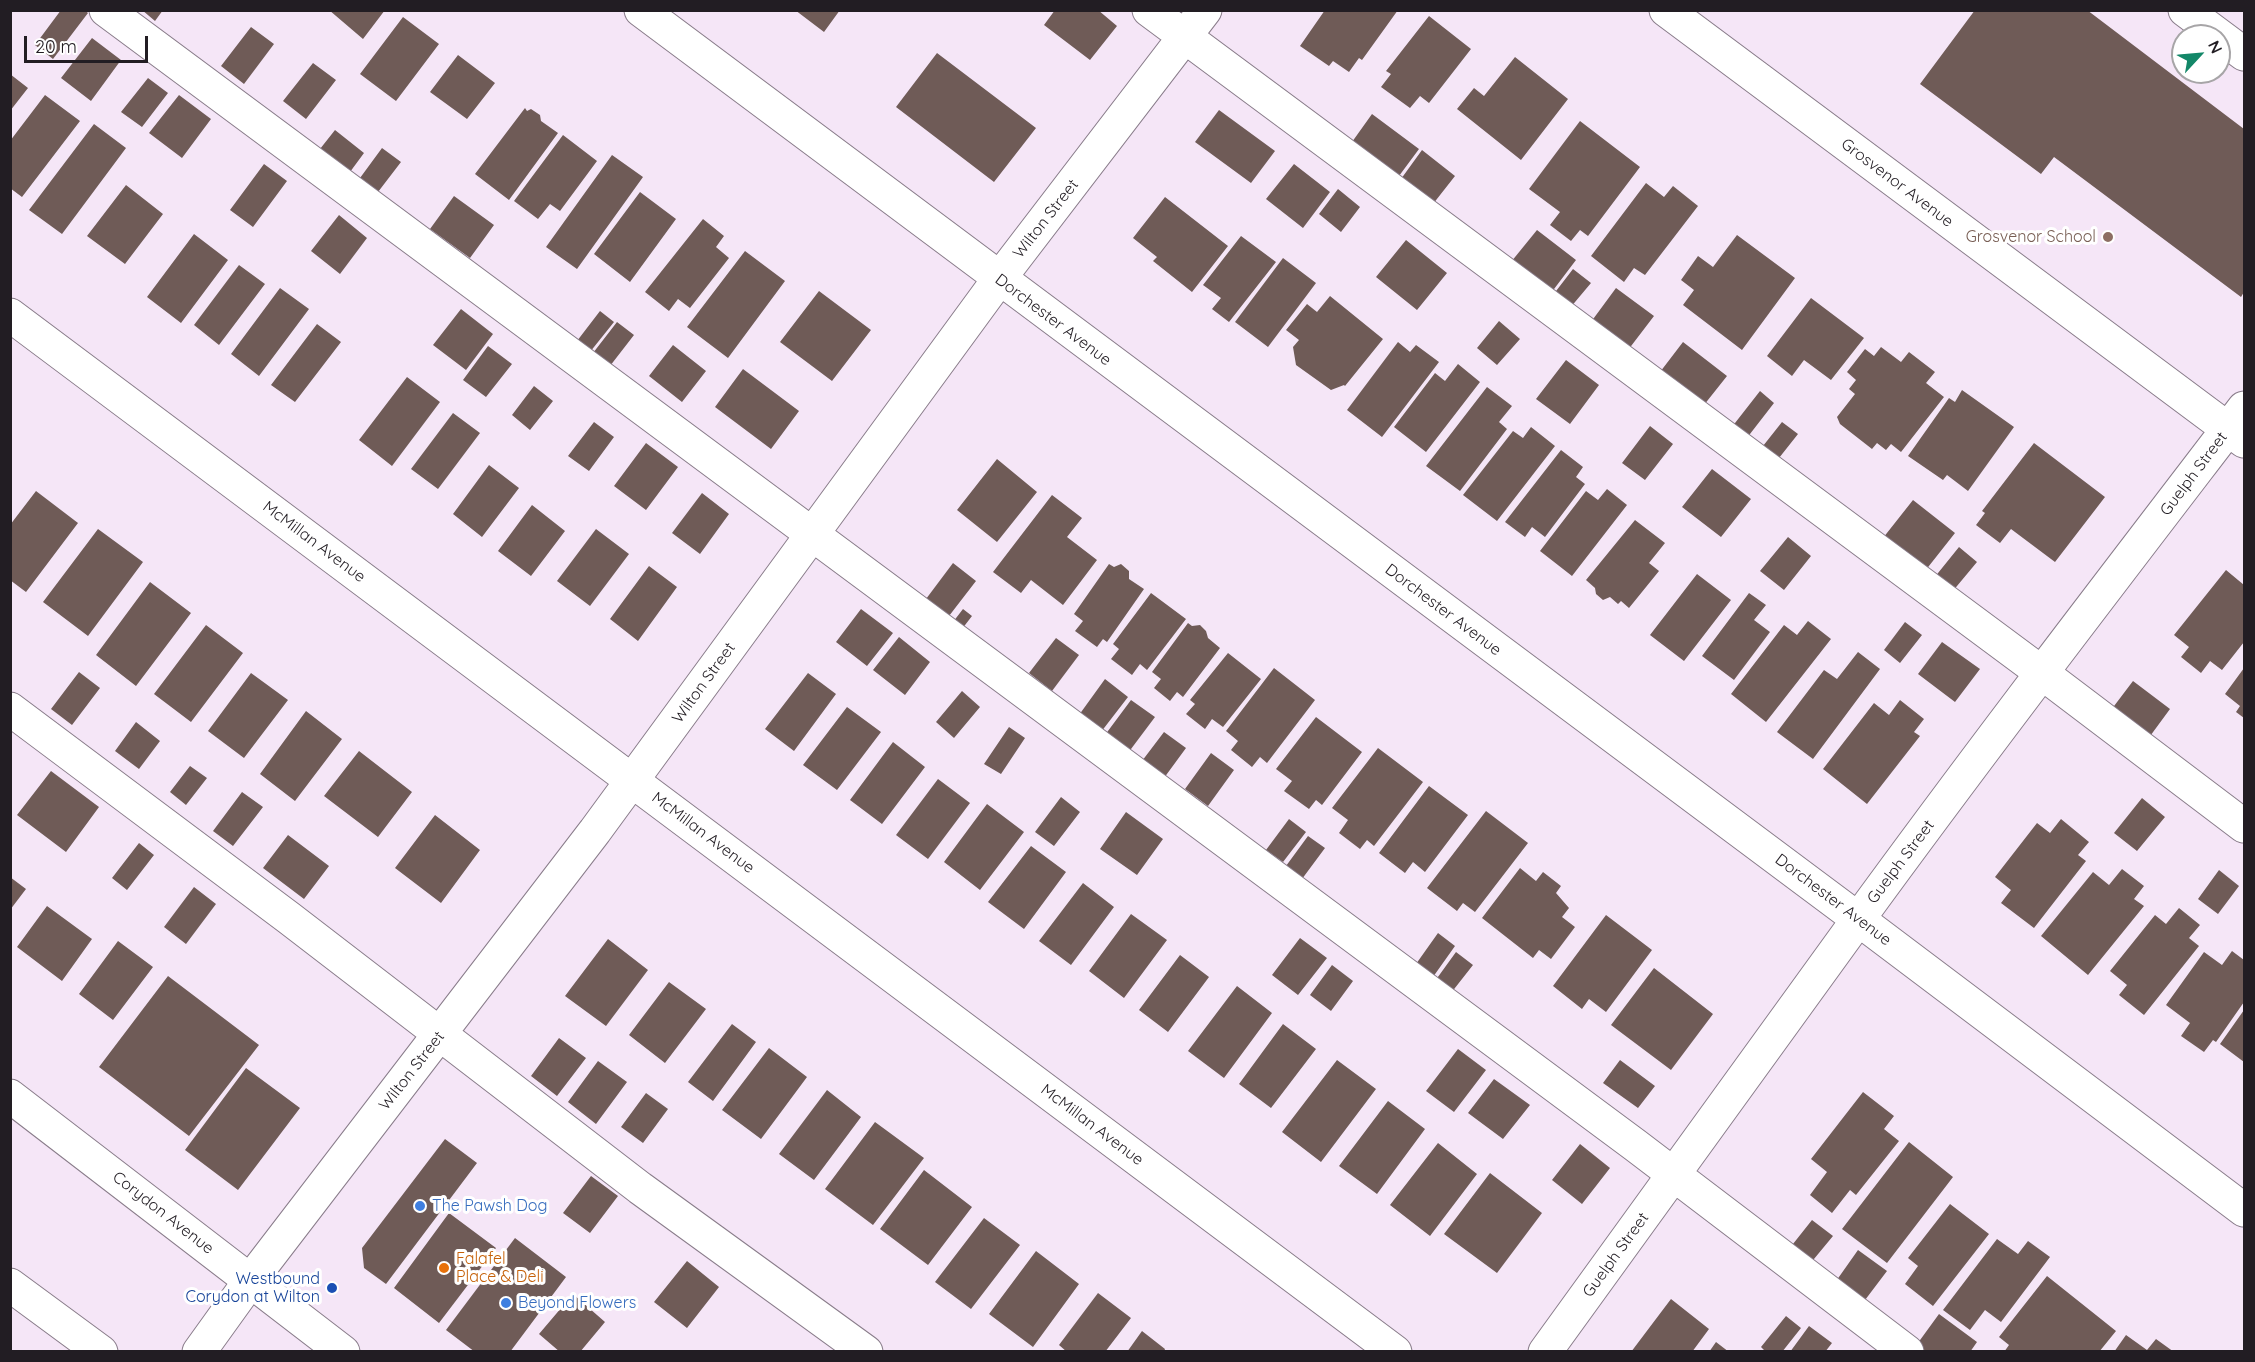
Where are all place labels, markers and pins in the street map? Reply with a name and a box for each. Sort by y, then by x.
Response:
place label: Grosvenor School [1966,227,2096,247]
marker: Grosvenor School [2101,230,2115,244]
place label: The Pawsh Dog [432,1196,547,1216]
marker: The Pawsh Dog [413,1199,427,1213]
place label: Falafel Place & Deli [456,1249,544,1287]
marker: Falafel Place & Deli [437,1261,451,1275]
place label: Westbound Corydon at Wilton [185,1269,320,1307]
marker: Westbound Corydon at Wilton [325,1281,339,1295]
place label: Beyond Flowers [518,1293,636,1313]
marker: Beyond Flowers [499,1296,513,1310]

